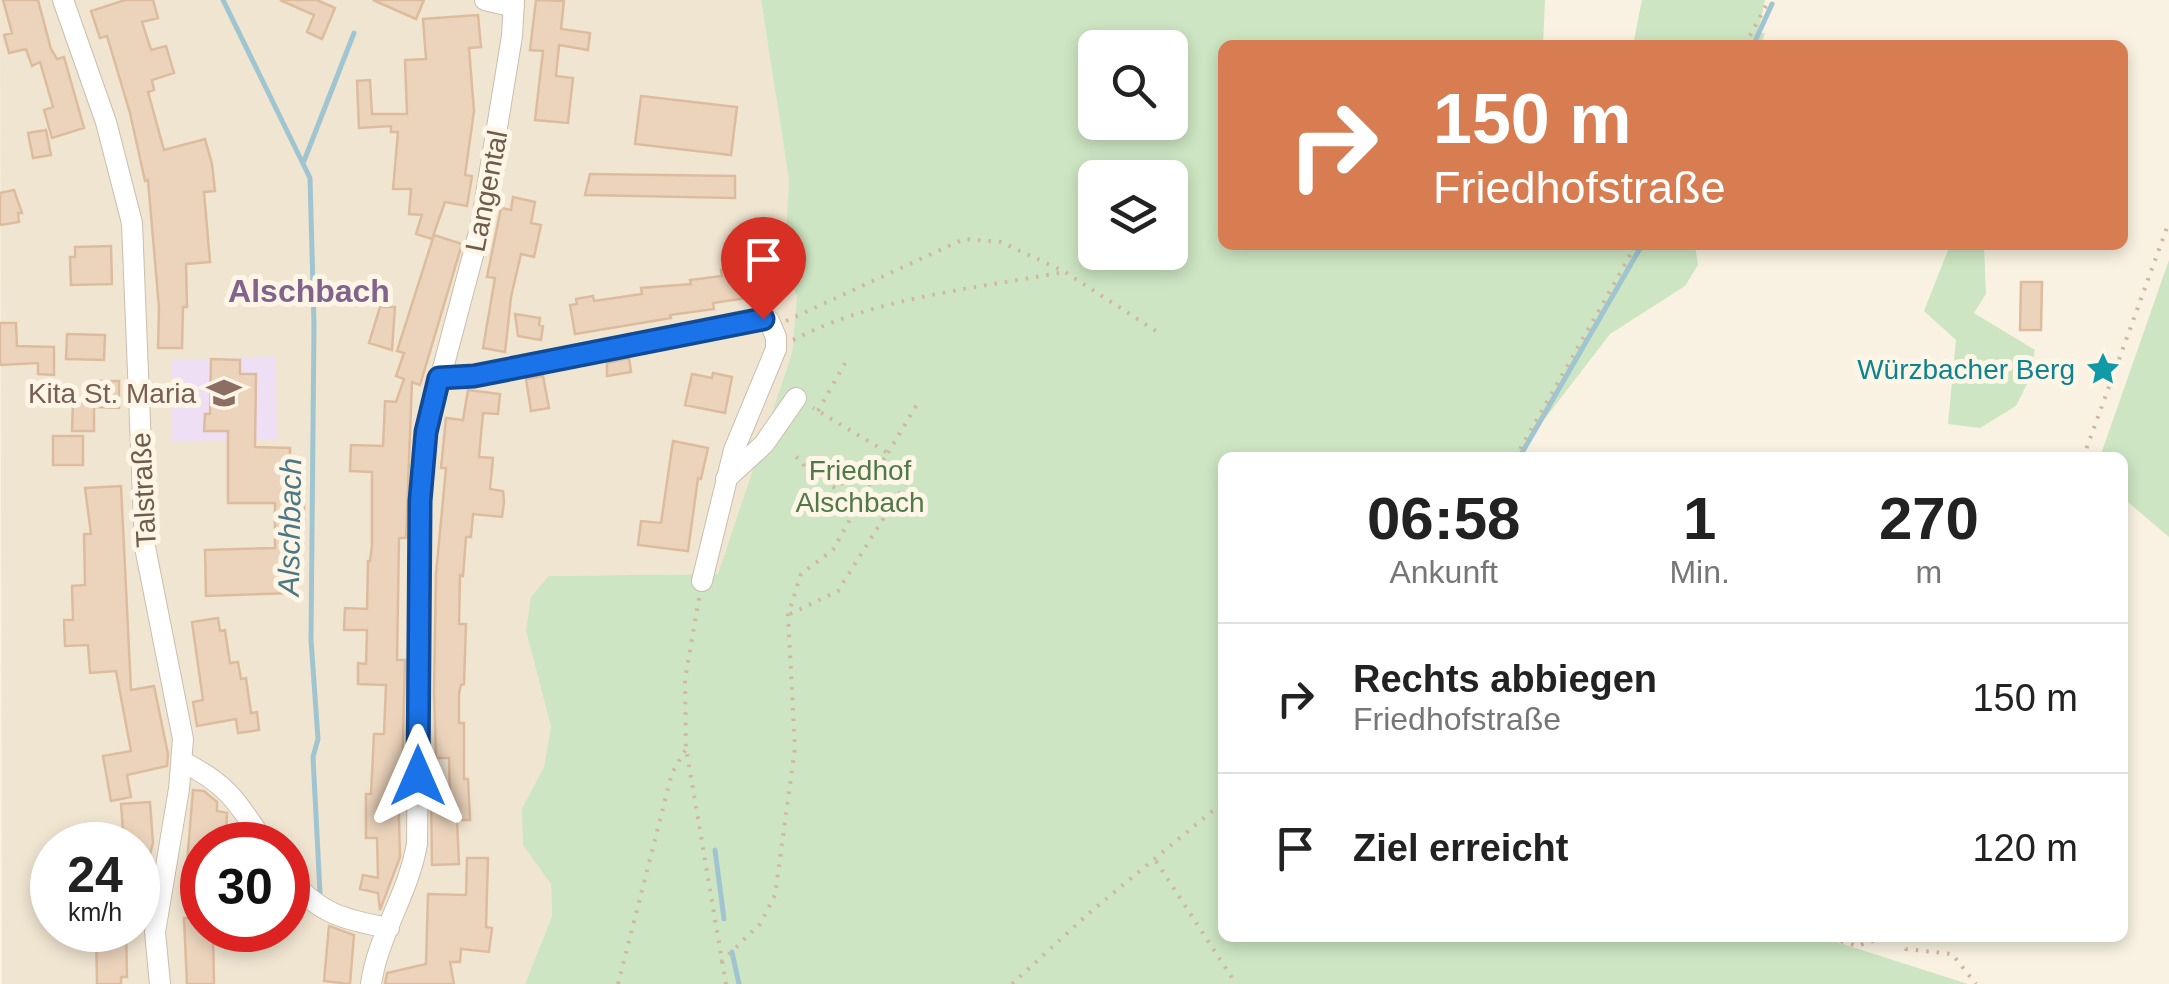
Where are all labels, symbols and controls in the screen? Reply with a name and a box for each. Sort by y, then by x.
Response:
map controls [1078,30,1188,270]
button: search [1078,30,1188,140]
icon: right [1268,80,1398,210]
text: 150 m [1433,80,1631,158]
street label: Langental [460,128,513,254]
button: layers [1078,160,1188,270]
text: Friedhofstraße [1433,162,1726,213]
pin [721,217,806,320]
icon: arrive [736,232,791,287]
district label: Alschbach [228,273,390,309]
place icon: Würzbacher Berg [2084,350,2122,388]
place label: Würzbacher Berg [1857,354,2075,385]
school or university icon: Kita St. Maria [205,374,243,412]
place label: Kita St. Maria [28,378,196,409]
street label: Talstraße [125,432,162,548]
park label: Friedhof Alschbach [795,455,925,518]
water label: Alschbach [272,458,307,598]
text: 06:58 [1367,485,1520,552]
text: 1 [1683,485,1716,552]
text: 270 [1879,485,1979,552]
text: Ankunft [1389,554,1498,590]
text: Min. [1669,554,1730,590]
text: m [1916,554,1942,590]
text: Rechts abbiegen [1353,658,1657,700]
icon: right [1268,671,1323,726]
text: 150 m [1972,677,2078,719]
text: Friedhofstraße [1353,701,1561,737]
position arrow [366,724,470,828]
icon: arrive [1268,821,1323,876]
speed limit sign: 30 [180,822,310,952]
text: Ziel erreicht [1353,827,1568,869]
text: 120 m [1972,827,2078,869]
text: 24 [67,847,123,903]
text: km/h [68,898,122,926]

